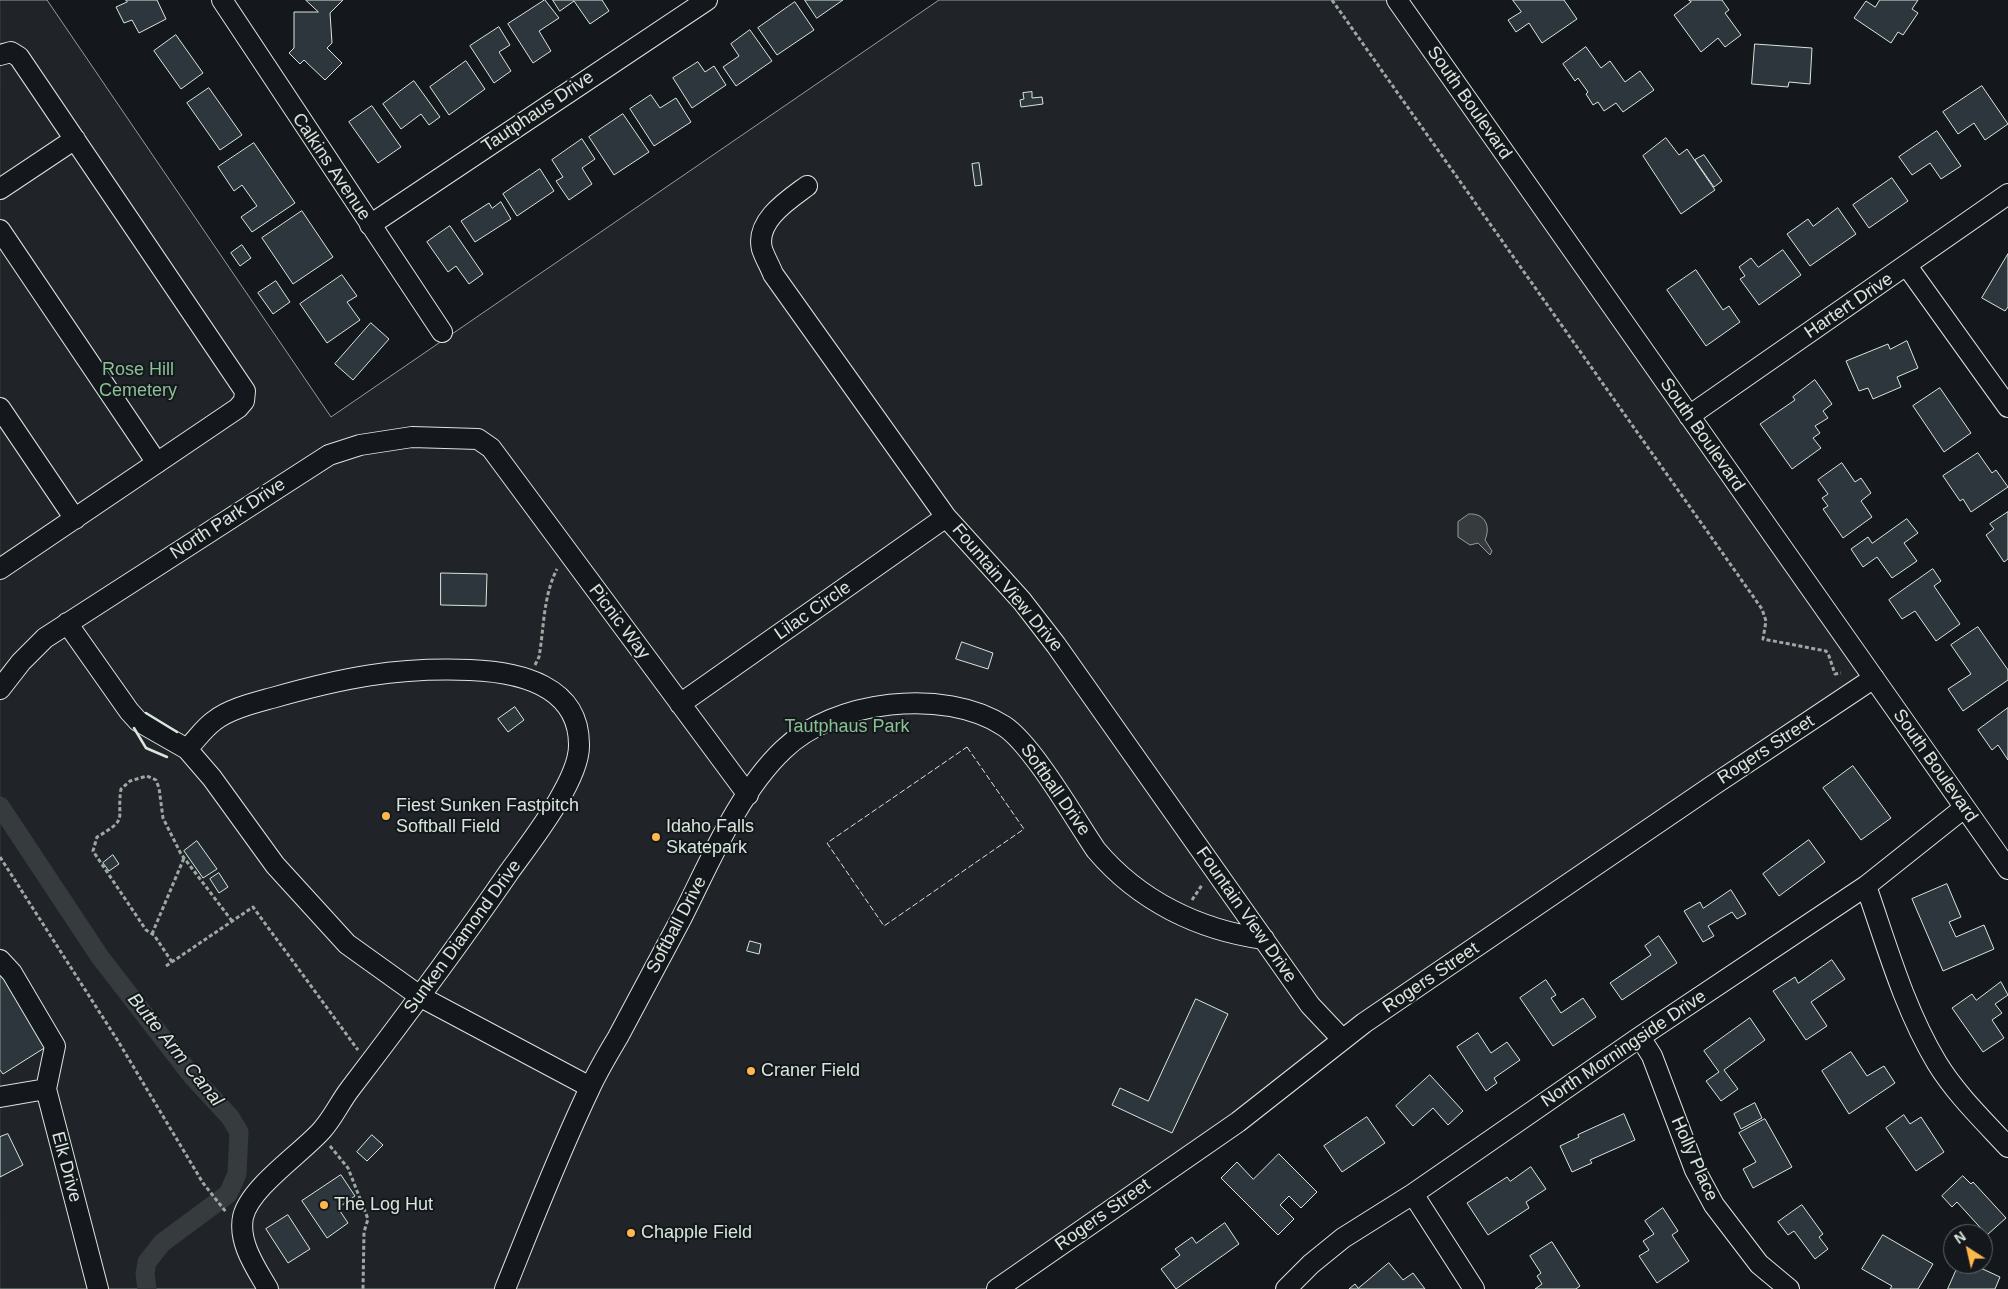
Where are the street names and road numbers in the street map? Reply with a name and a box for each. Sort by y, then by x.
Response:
street label: South Boulevard [1422,42,1516,164]
street label: Tautphaus Drive [478,67,598,157]
street label: Calkins Avenue [287,109,375,225]
street label: Hartert Drive [1801,269,1897,343]
street label: South Boulevard [1655,374,1749,496]
street label: North Park Drive [166,474,290,564]
street label: Fountain View Drive [947,519,1067,657]
street label: Lilac Circle [771,577,855,645]
street label: Picnic Way [584,580,654,664]
street label: South Boulevard [1888,705,1982,827]
street label: Rogers Street [1714,711,1818,789]
street label: Softball Drive [1015,740,1095,840]
street label: Fountain View Drive [1191,843,1301,987]
street label: Sunken Diamond Drive [400,856,526,1018]
street label: Softball Drive [642,873,712,977]
street label: Rogers Street [1379,938,1483,1018]
street label: North Morningside Drive [1538,986,1710,1112]
street label: Holly Place [1666,1113,1722,1205]
street label: Elk Drive [46,1129,86,1205]
street label: Rogers Street [1051,1174,1155,1256]

